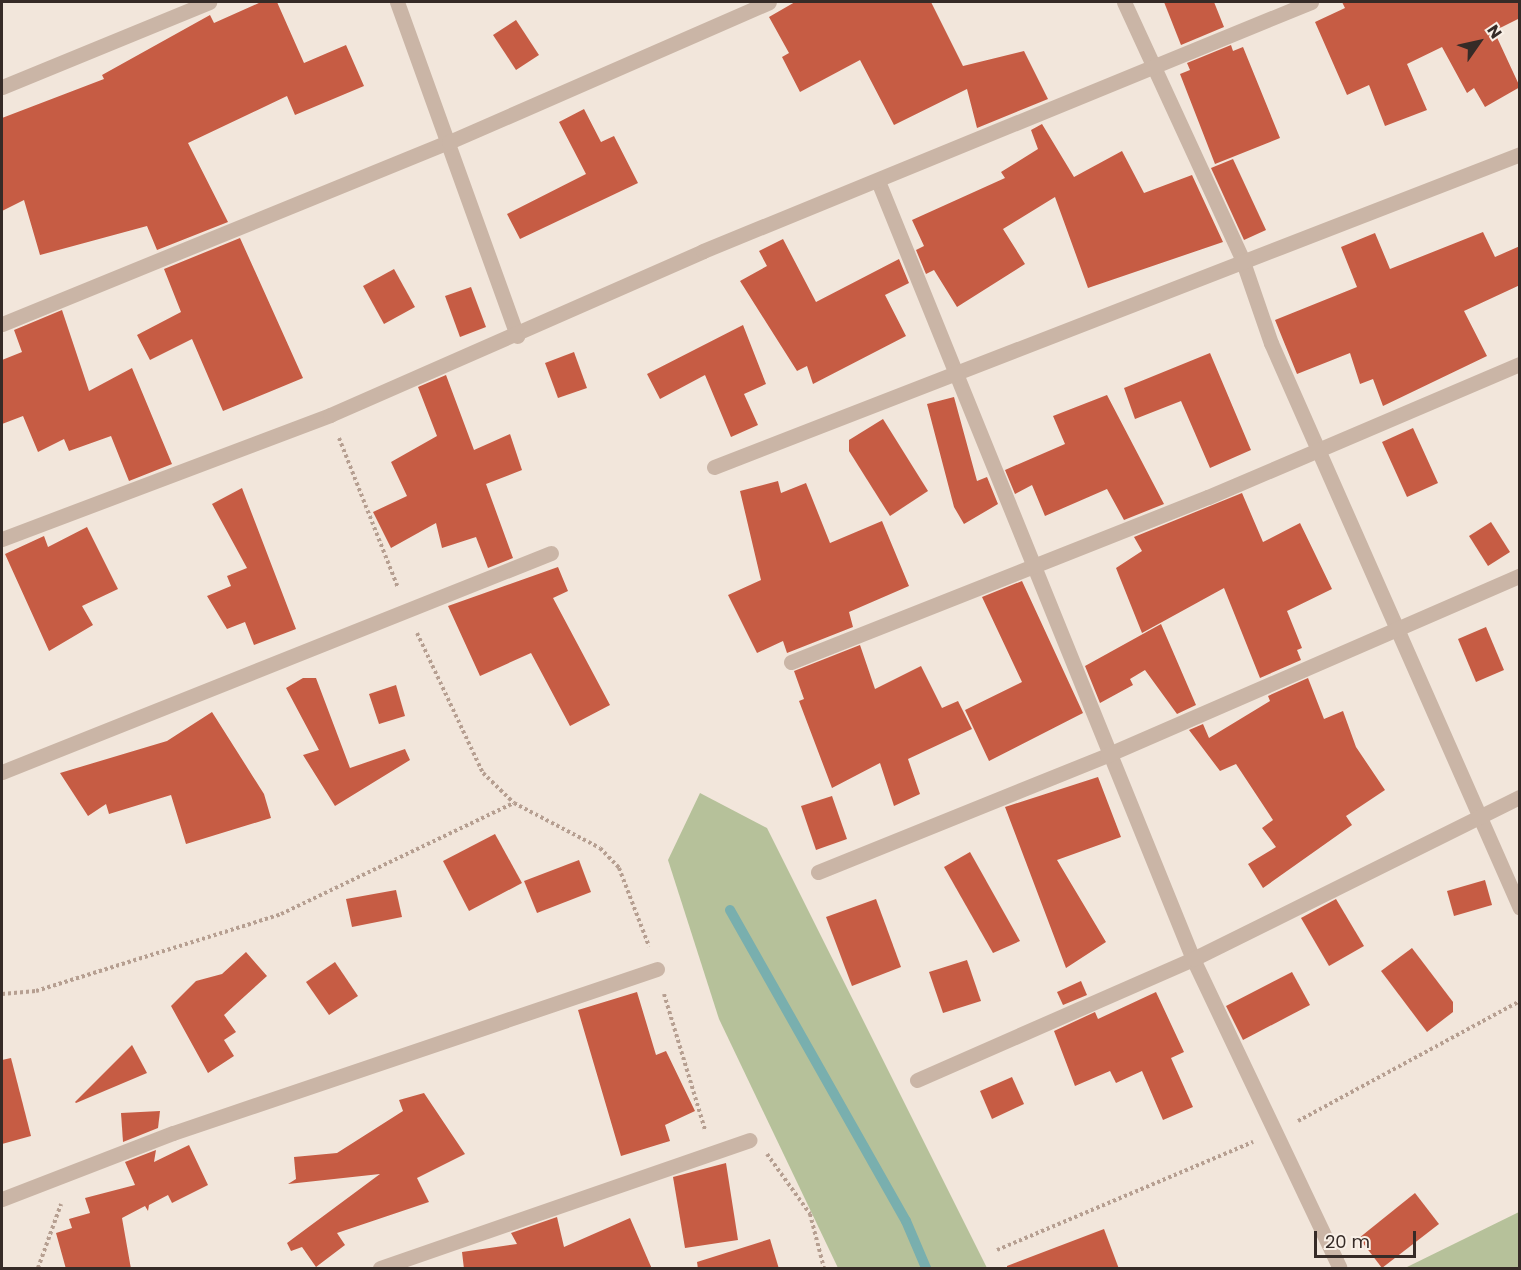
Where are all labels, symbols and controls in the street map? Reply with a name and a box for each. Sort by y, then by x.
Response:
north arrow [1449,12,1509,72]
text: N [1481,20,1507,43]
scale bar [1317,1219,1419,1257]
text: 20 m [1325,1229,1370,1254]

